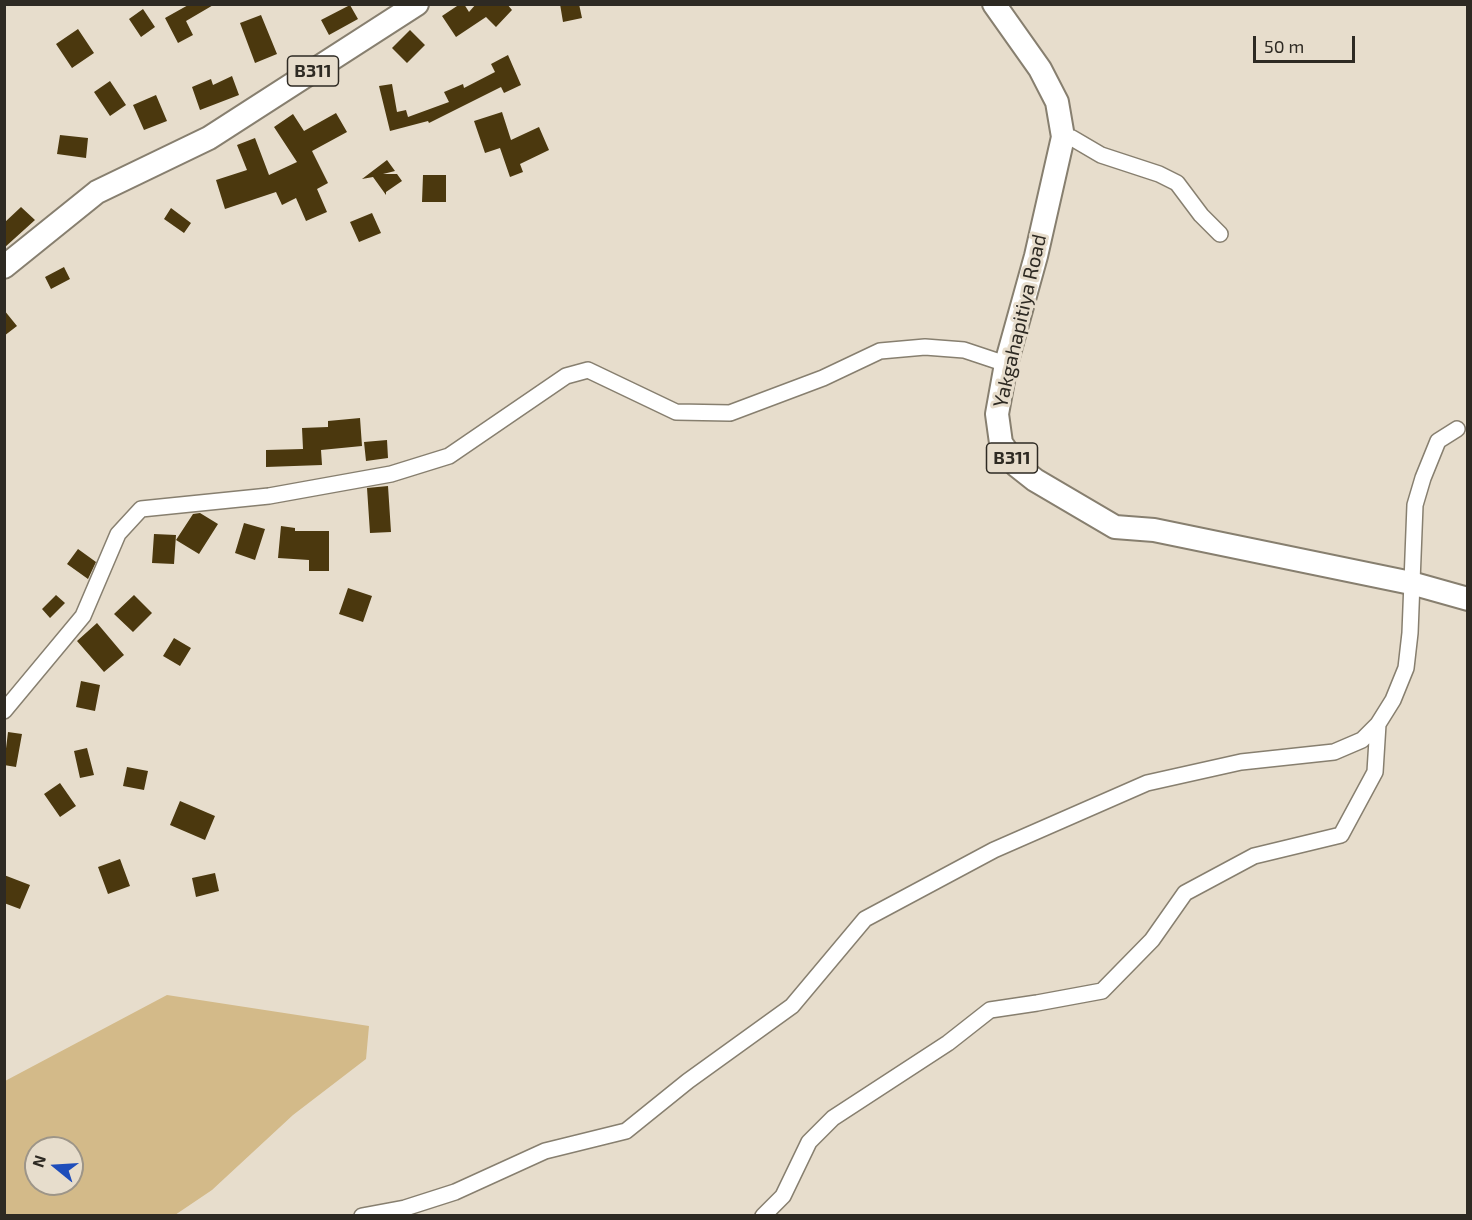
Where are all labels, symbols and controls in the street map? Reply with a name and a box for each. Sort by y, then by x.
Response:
scale bar [1256,24,1358,62]
text: 50 m [1264,35,1304,57]
road number: B311 [288,56,338,86]
street label: Yakgahapitiya Road [988,232,1052,410]
road number: B311 [986,443,1038,473]
north arrow [24,1136,84,1196]
text: N [27,1152,49,1169]

